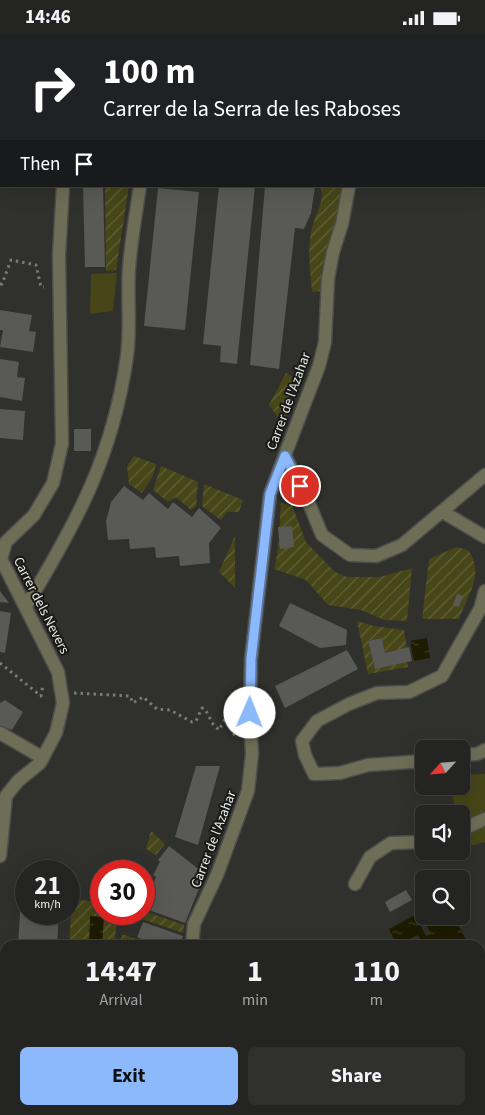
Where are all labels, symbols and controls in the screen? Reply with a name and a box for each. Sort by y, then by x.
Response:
text: 14:46 [25,4,71,31]
text: 100 m [103,47,195,97]
icon: right [20,55,85,120]
text: Carrer de la Serra de les Raboses [103,93,401,125]
icon: arrive [70,150,98,178]
text: Then [20,151,60,178]
street label: Carrer de l'Azahar [262,349,316,453]
pin [279,465,321,507]
icon: arrive [286,472,314,500]
street label: Carrer dels Nevers [8,554,74,657]
position arrow [223,686,275,738]
north arrow [415,740,470,795]
map controls [415,740,470,925]
street label: Carrer de l'Azahar [186,788,242,891]
button: sound [415,805,470,860]
speed limit sign: 30 [90,860,155,925]
text: 21 [34,868,61,904]
button: search [415,870,470,925]
text: km/h [34,896,61,913]
text: 14:47 [85,950,157,993]
text: 1 [247,950,263,993]
text: 110 [353,950,400,993]
text: Arrival [99,989,142,1011]
text: min [242,989,268,1011]
text: m [370,989,383,1011]
button: Exit [20,1047,238,1105]
button: Share [248,1047,465,1105]

